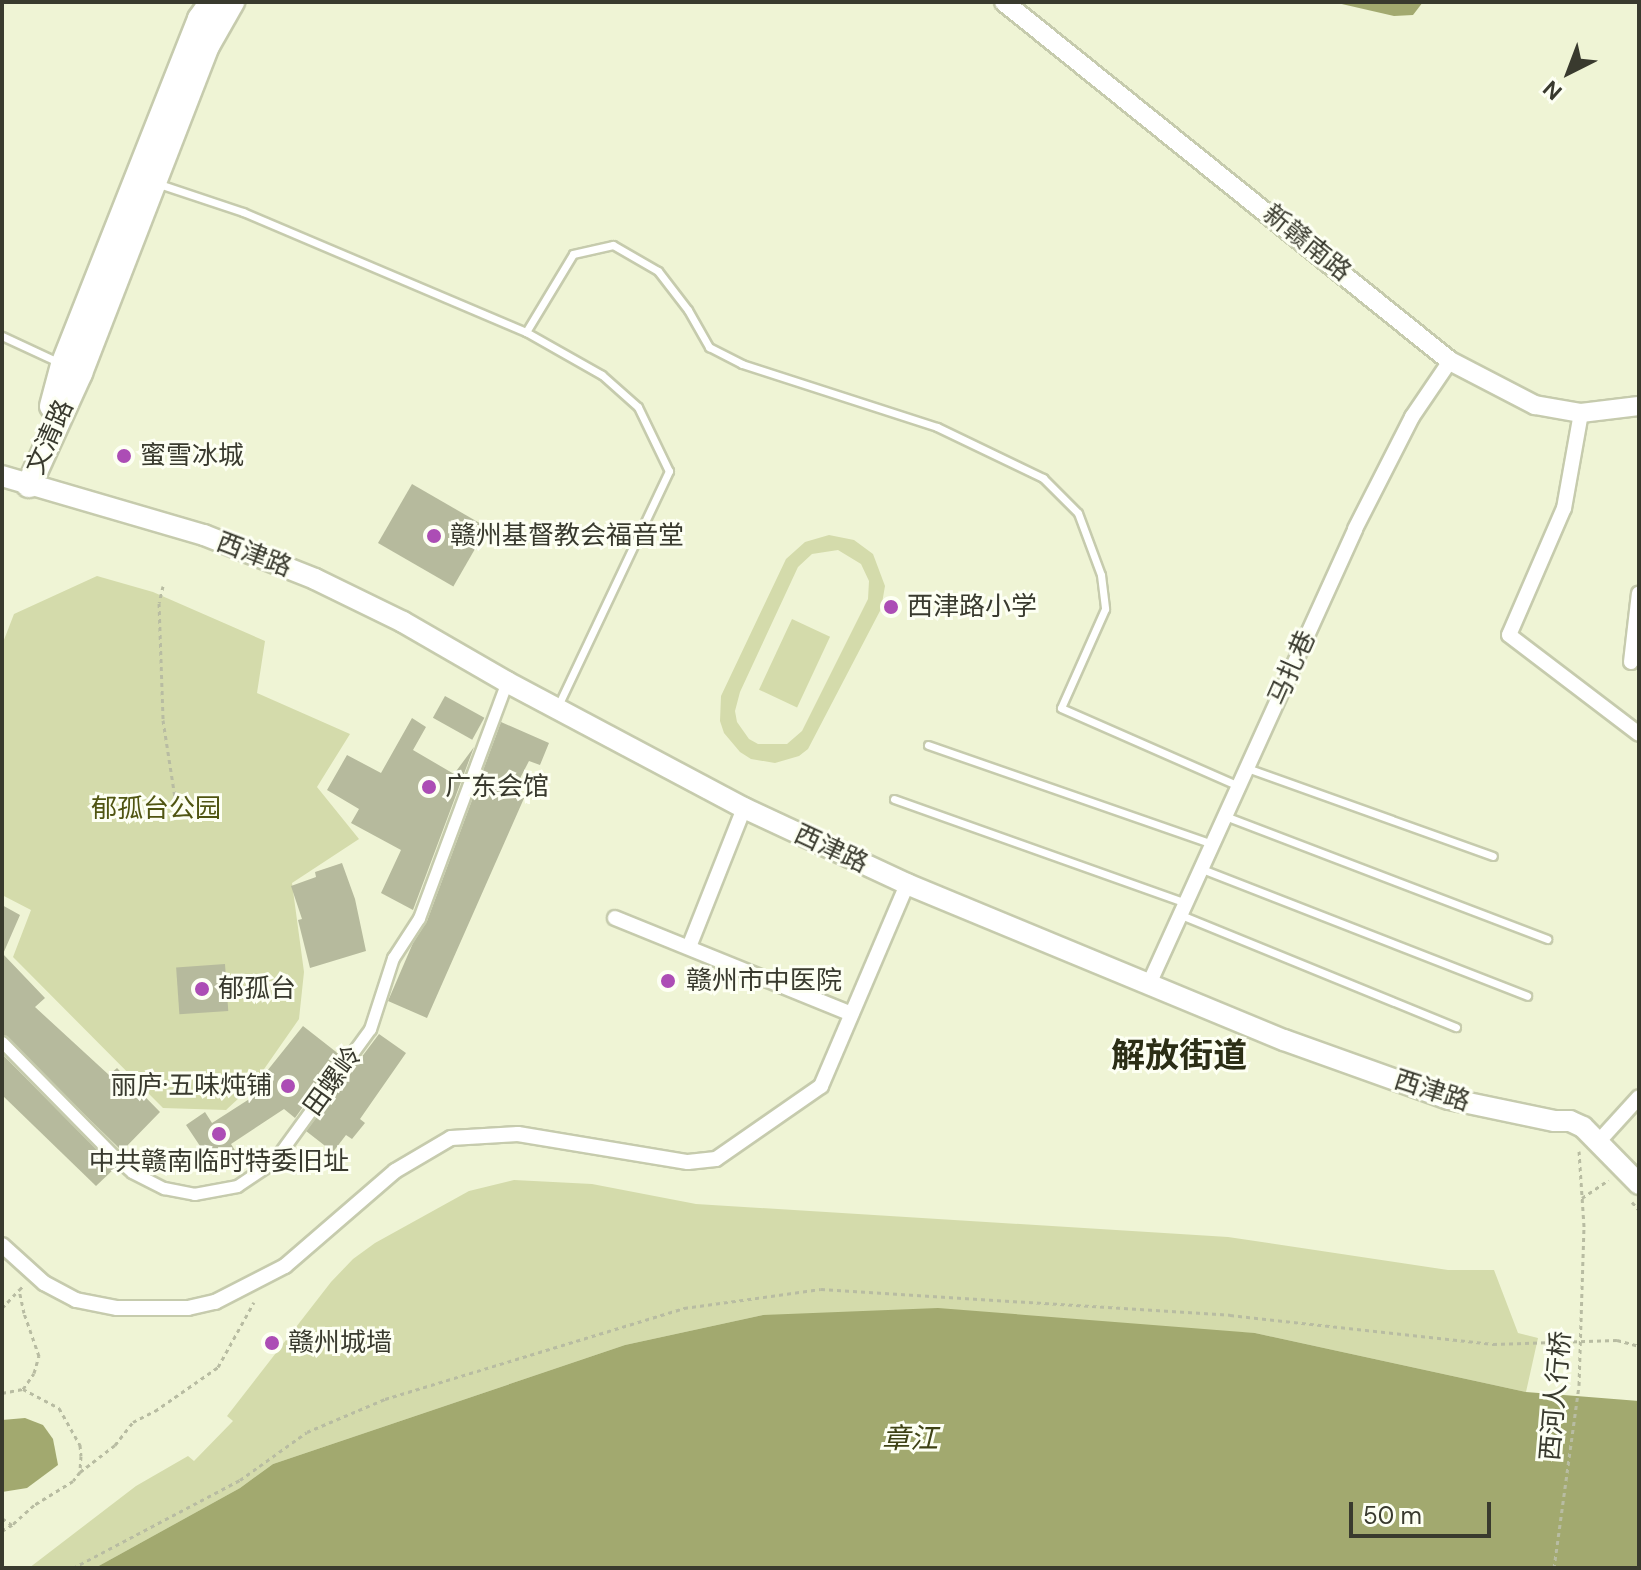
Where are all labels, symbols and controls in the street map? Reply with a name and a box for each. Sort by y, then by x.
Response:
north arrow [1529,32,1609,112]
text: N [1537,74,1568,106]
street label: 新赣南路 [1257,198,1357,288]
street label: 文清路 [20,395,80,479]
place label: 蜜雪冰城 [140,440,244,472]
marker: 蜜雪冰城 [115,447,133,465]
place label: 赣州基督教会福音堂 [450,520,684,552]
street label: 西津路 [212,526,296,584]
marker: 赣州基督教会福音堂 [425,527,443,545]
place label: 西津路小学 [907,591,1037,623]
marker: 西津路小学 [882,598,900,616]
street label: 马扎巷 [1262,626,1322,710]
place label: 广东会馆 [445,771,549,803]
marker: 广东会馆 [420,778,438,796]
park label: 郁孤台公园 [91,793,221,825]
street label: 西津路 [789,818,873,880]
place label: 赣州市中医院 [686,965,842,997]
marker: 赣州市中医院 [657,970,679,992]
place label: 郁孤台 [218,973,296,1005]
marker: 郁孤台 [193,980,211,998]
district label: 解放街道 [1111,1036,1247,1076]
street label: 田螺岭 [297,1040,369,1122]
street label: 西津路 [1390,1064,1474,1118]
place label: 丽庐·五味炖铺 [111,1070,272,1102]
marker: 丽庐·五味炖铺 [279,1077,297,1095]
marker: 中共赣南临时特委旧址 [210,1125,228,1143]
place label: 中共赣南临时特委旧址 [89,1146,349,1178]
place label: 赣州城墙 [288,1327,392,1359]
street label: 西河人行桥 [1535,1330,1577,1462]
marker: 赣州城墙 [263,1334,281,1352]
water label: 章江 [882,1422,938,1456]
scale bar [1353,1486,1495,1536]
text: 50 m [1363,1500,1422,1531]

